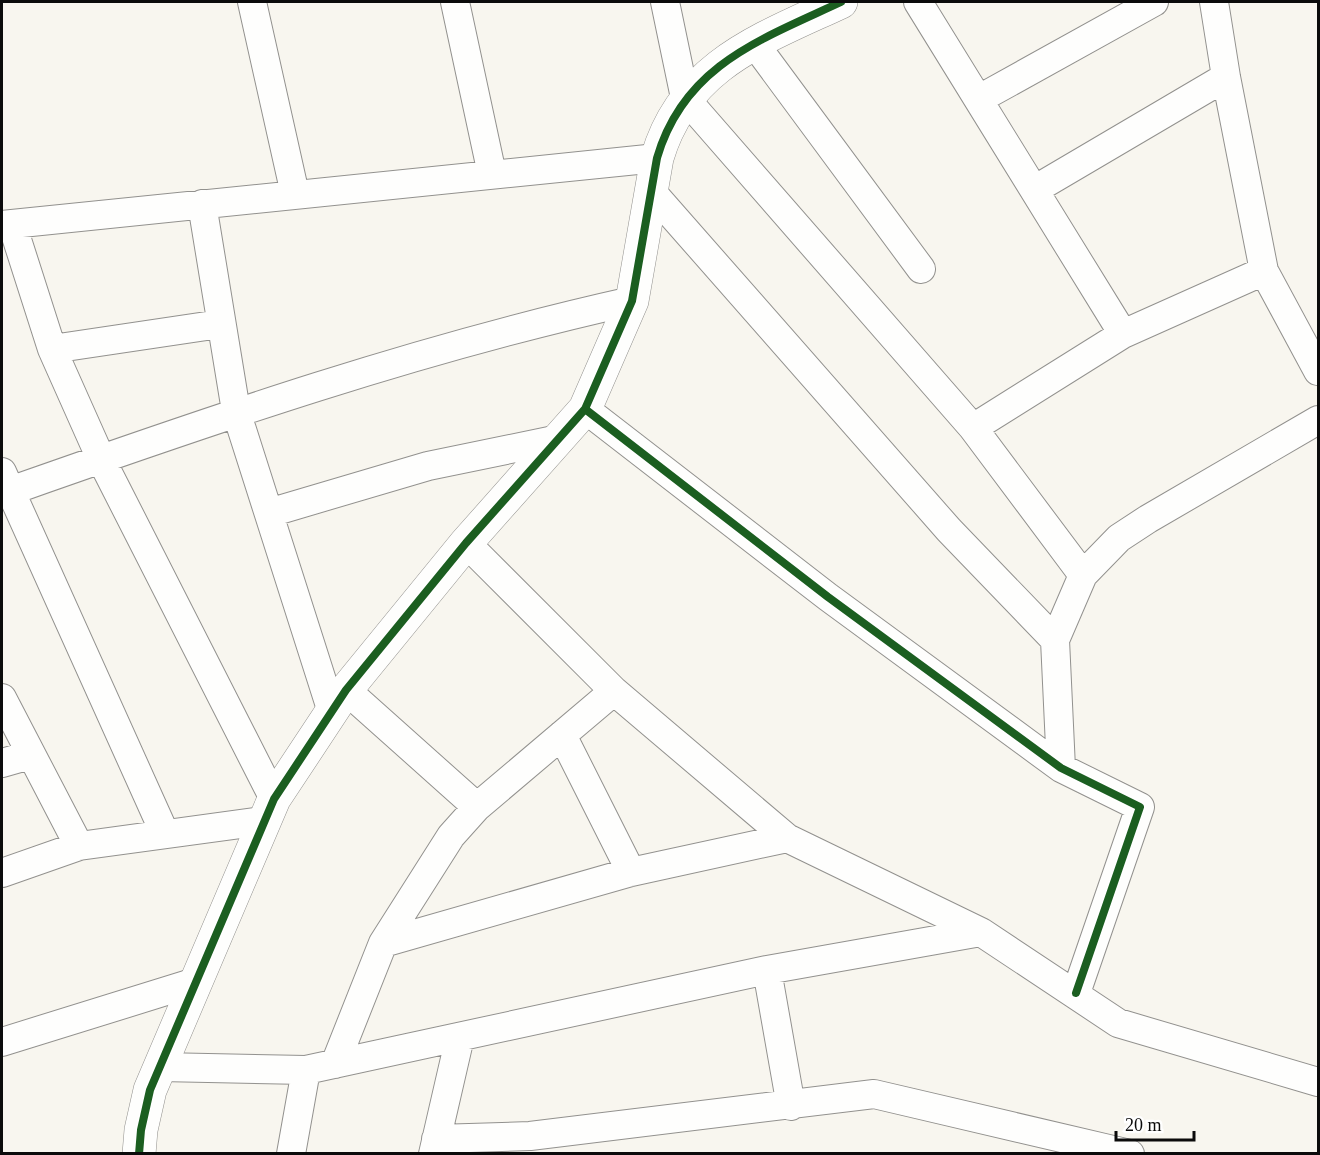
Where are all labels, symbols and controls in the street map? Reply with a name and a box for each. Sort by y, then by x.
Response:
scale bar [1116,1104,1194,1142]
text: 20 m [1125,1115,1162,1135]

